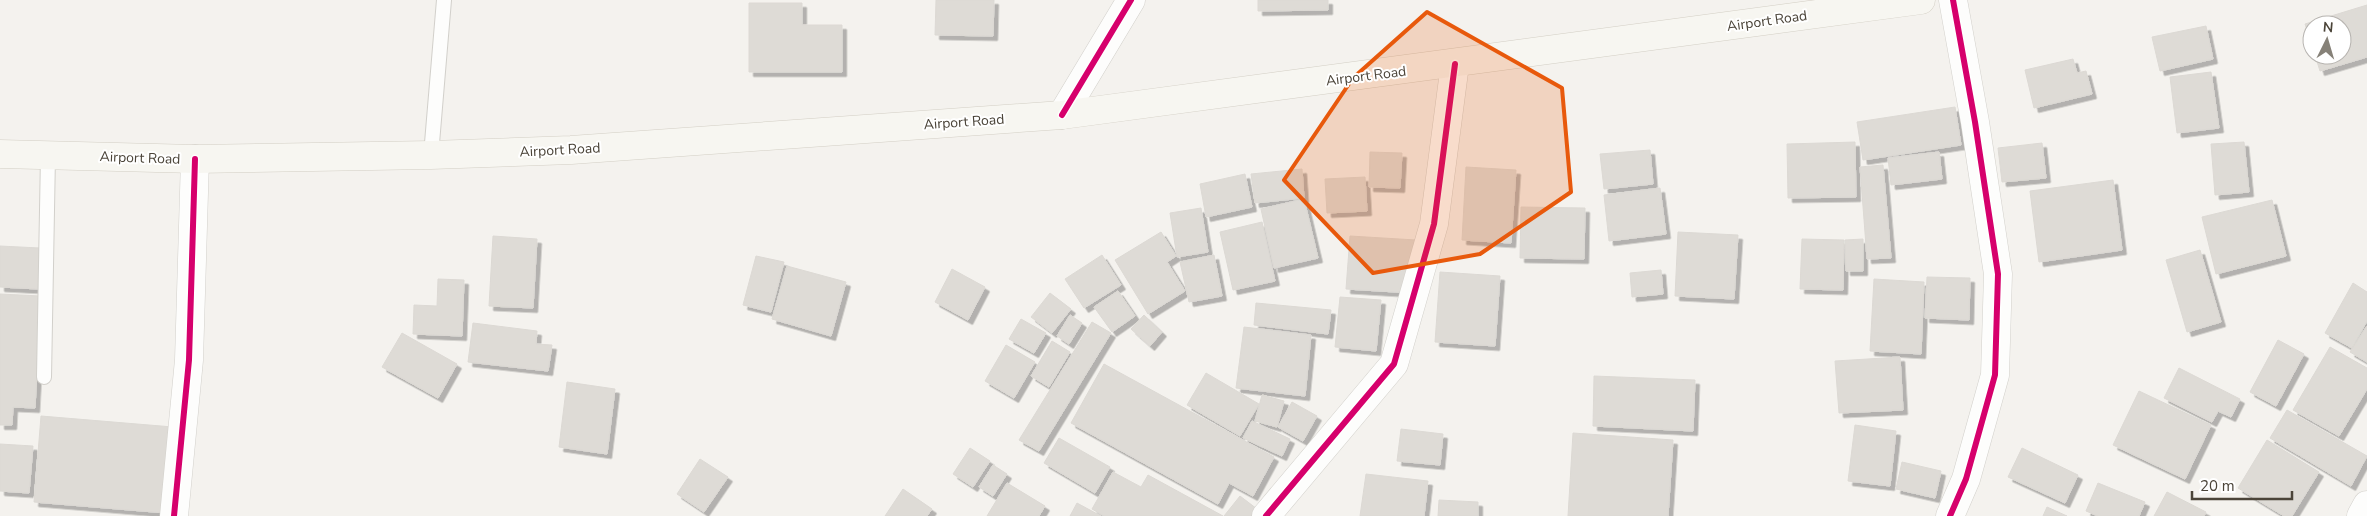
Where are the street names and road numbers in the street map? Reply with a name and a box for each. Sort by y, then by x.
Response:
street label: Airport Road [1726,6,1808,36]
street label: Airport Road [1325,62,1407,90]
street label: Airport Road [923,110,1005,134]
street label: Airport Road [519,138,601,162]
street label: Airport Road [99,147,181,169]

